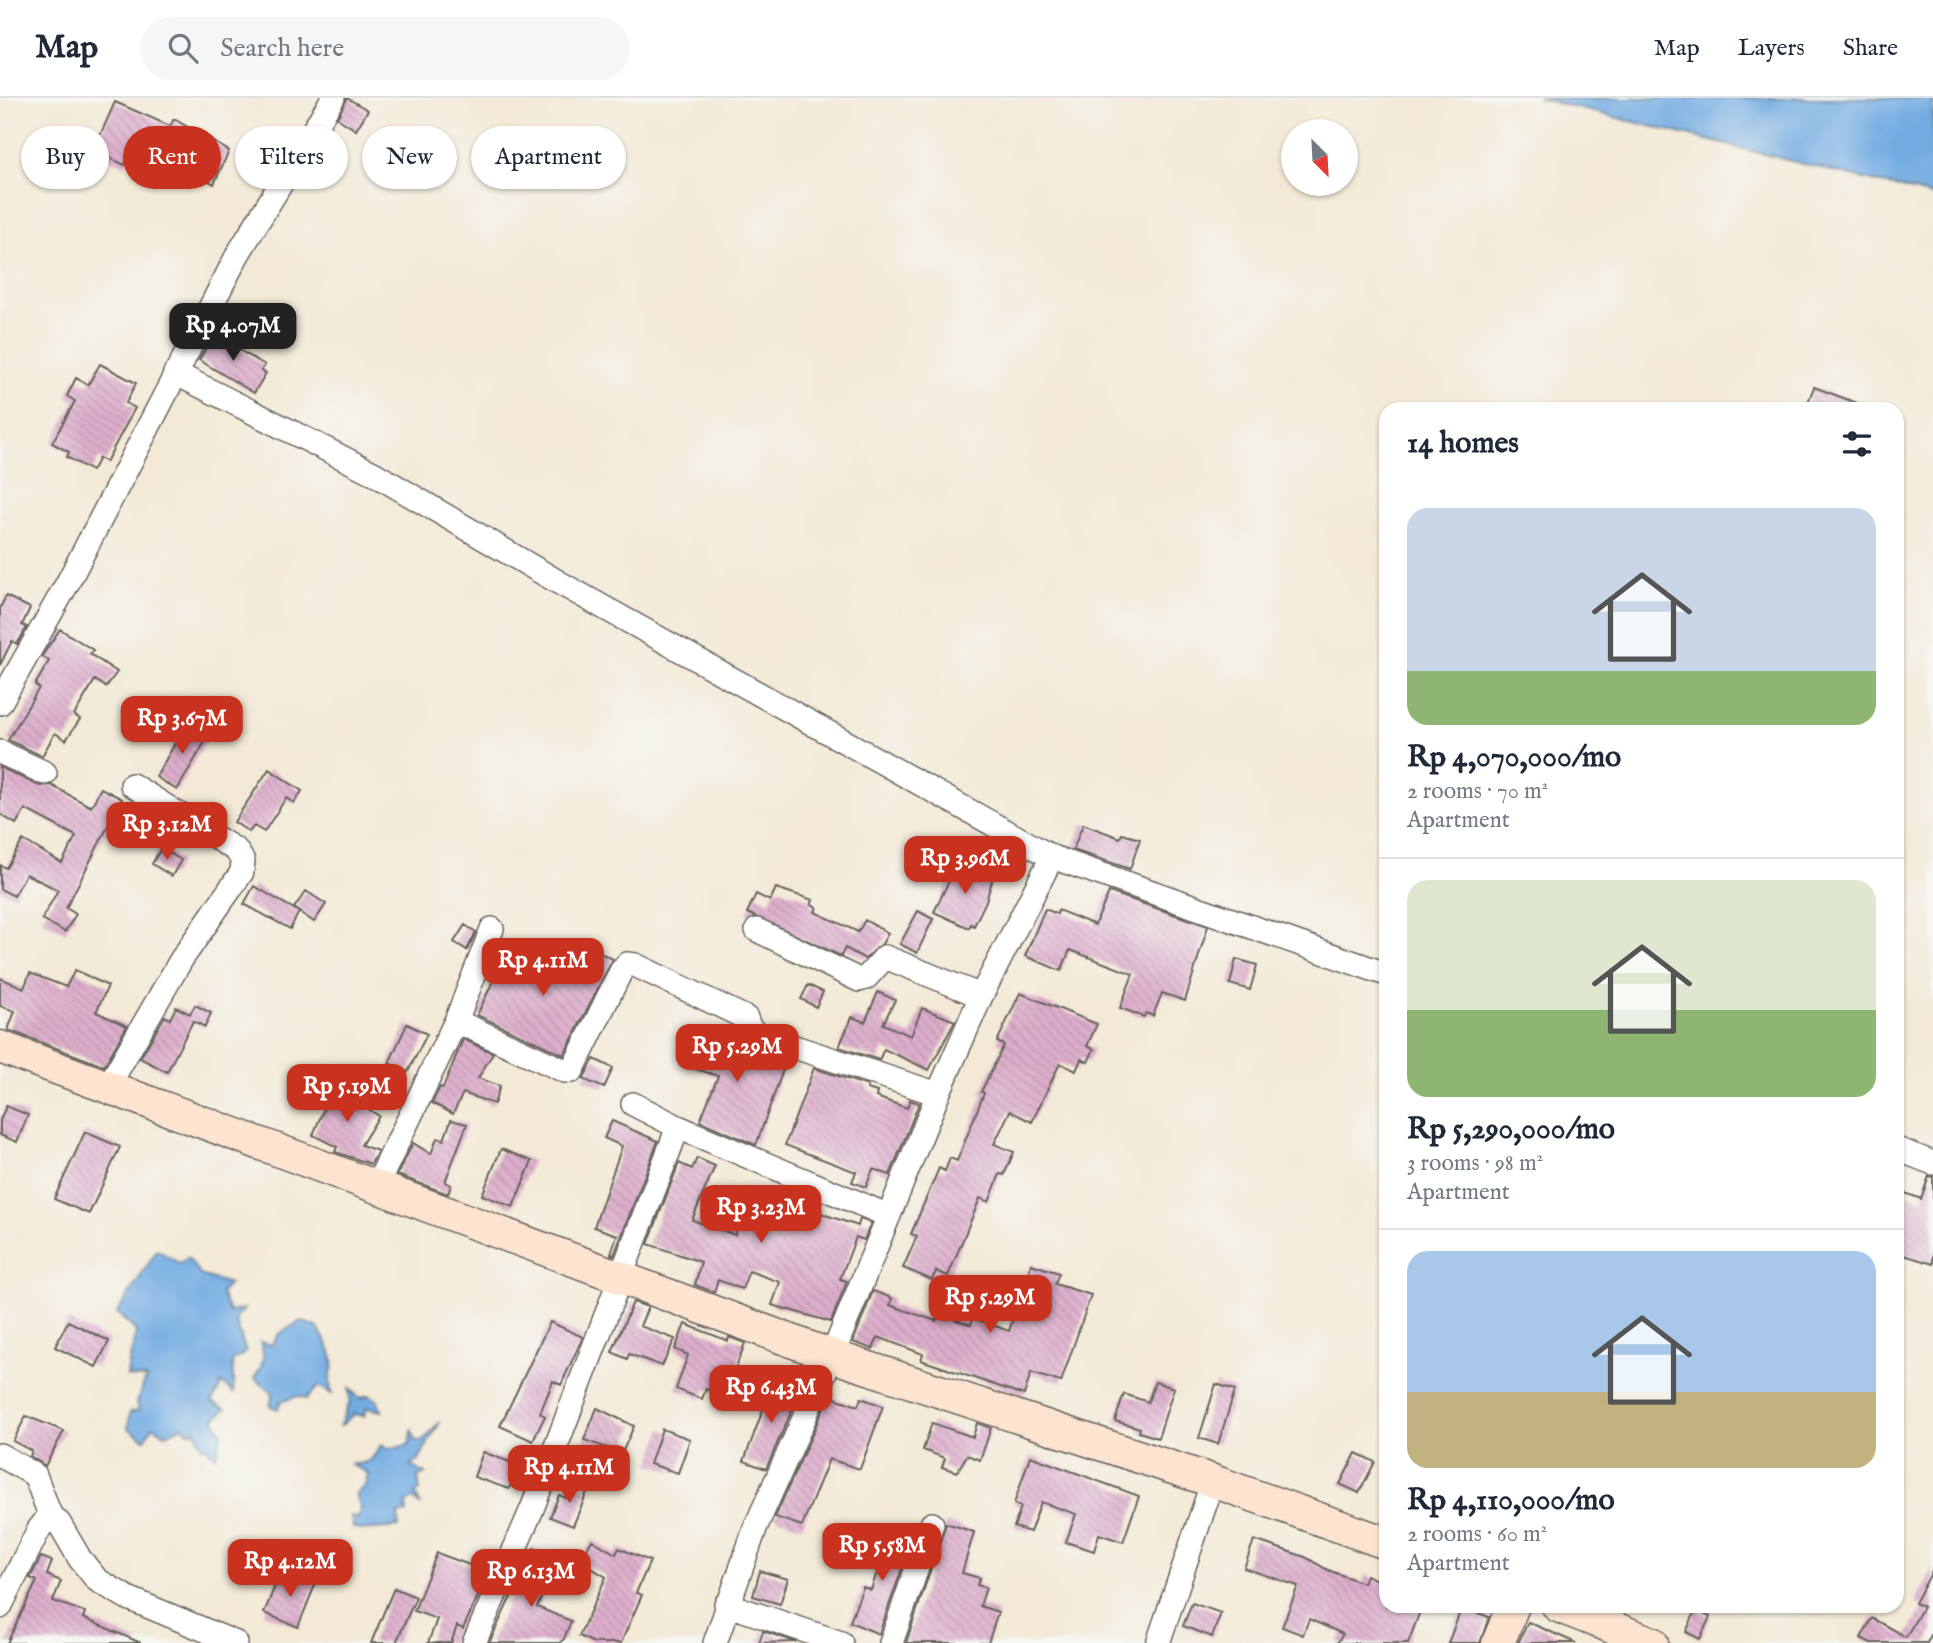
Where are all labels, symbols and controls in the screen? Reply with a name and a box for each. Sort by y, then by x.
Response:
search box [140,17,630,80]
text: Map [35,27,98,69]
icon: search [164,29,202,67]
text: Search here [220,32,344,65]
text: Map [1654,33,1700,64]
text: Layers [1738,33,1805,64]
text: Share [1843,33,1898,64]
north arrow [1281,119,1358,196]
map controls [1281,119,1358,196]
chip: Buy [21,126,109,189]
chip: Rent [123,126,221,189]
chip: Filters [235,126,348,189]
chip: New [362,126,457,189]
chip: Apartment [471,126,626,189]
pin: Rp 4.07M [161,303,305,363]
text: Rp 4.07M [185,311,281,340]
text: 14 homes [1407,425,1519,463]
icon: filters [1838,425,1876,463]
icon: home [1579,554,1705,680]
pin: Rp 3.67M [110,696,254,756]
text: Rp 3.67M [137,704,227,733]
text: Rp 4,070,000/mo [1407,739,1621,777]
text: 2 rooms · 70 m² [1407,777,1548,806]
pin: Rp 3.12M [95,802,239,862]
text: Apartment [1407,806,1510,835]
text: Rp 3.12M [122,810,212,839]
pin: Rp 3.96M [893,836,1037,896]
text: Rp 3.96M [920,844,1010,873]
icon: home [1579,926,1705,1052]
pin: Rp 4.11M [471,939,615,998]
text: Rp 4.11M [498,946,588,975]
pin: Rp 5.29M [665,1024,809,1084]
text: Rp 5.29M [692,1032,782,1061]
pin: Rp 5.19M [275,1065,419,1124]
text: Rp 5.19M [303,1072,391,1101]
text: Rp 5,290,000/mo [1407,1111,1615,1149]
text: 3 rooms · 98 m² [1407,1149,1543,1178]
text: Apartment [1407,1178,1510,1207]
pin: Rp 3.23M [689,1186,833,1245]
text: Rp 3.23M [716,1193,806,1222]
pin: Rp 5.29M [918,1276,1062,1335]
text: Rp 5.29M [945,1283,1035,1312]
icon: home [1579,1297,1705,1423]
pin: Rp 6.43M [699,1366,843,1425]
text: Rp 6.43M [725,1373,817,1402]
pin: Rp 4.11M [497,1446,641,1505]
text: Rp 4.11M [524,1453,614,1482]
text: Rp 4,110,000/mo [1407,1482,1615,1520]
text: 2 rooms · 60 m² [1407,1520,1547,1549]
pin: Rp 5.58M [810,1524,954,1583]
text: Rp 5.58M [838,1531,926,1560]
pin: Rp 4.12M [218,1540,362,1599]
text: Rp 4.12M [244,1547,336,1576]
text: Apartment [1407,1549,1510,1578]
pin: Rp 6.13M [459,1550,603,1609]
text: Rp 6.13M [487,1557,575,1586]

